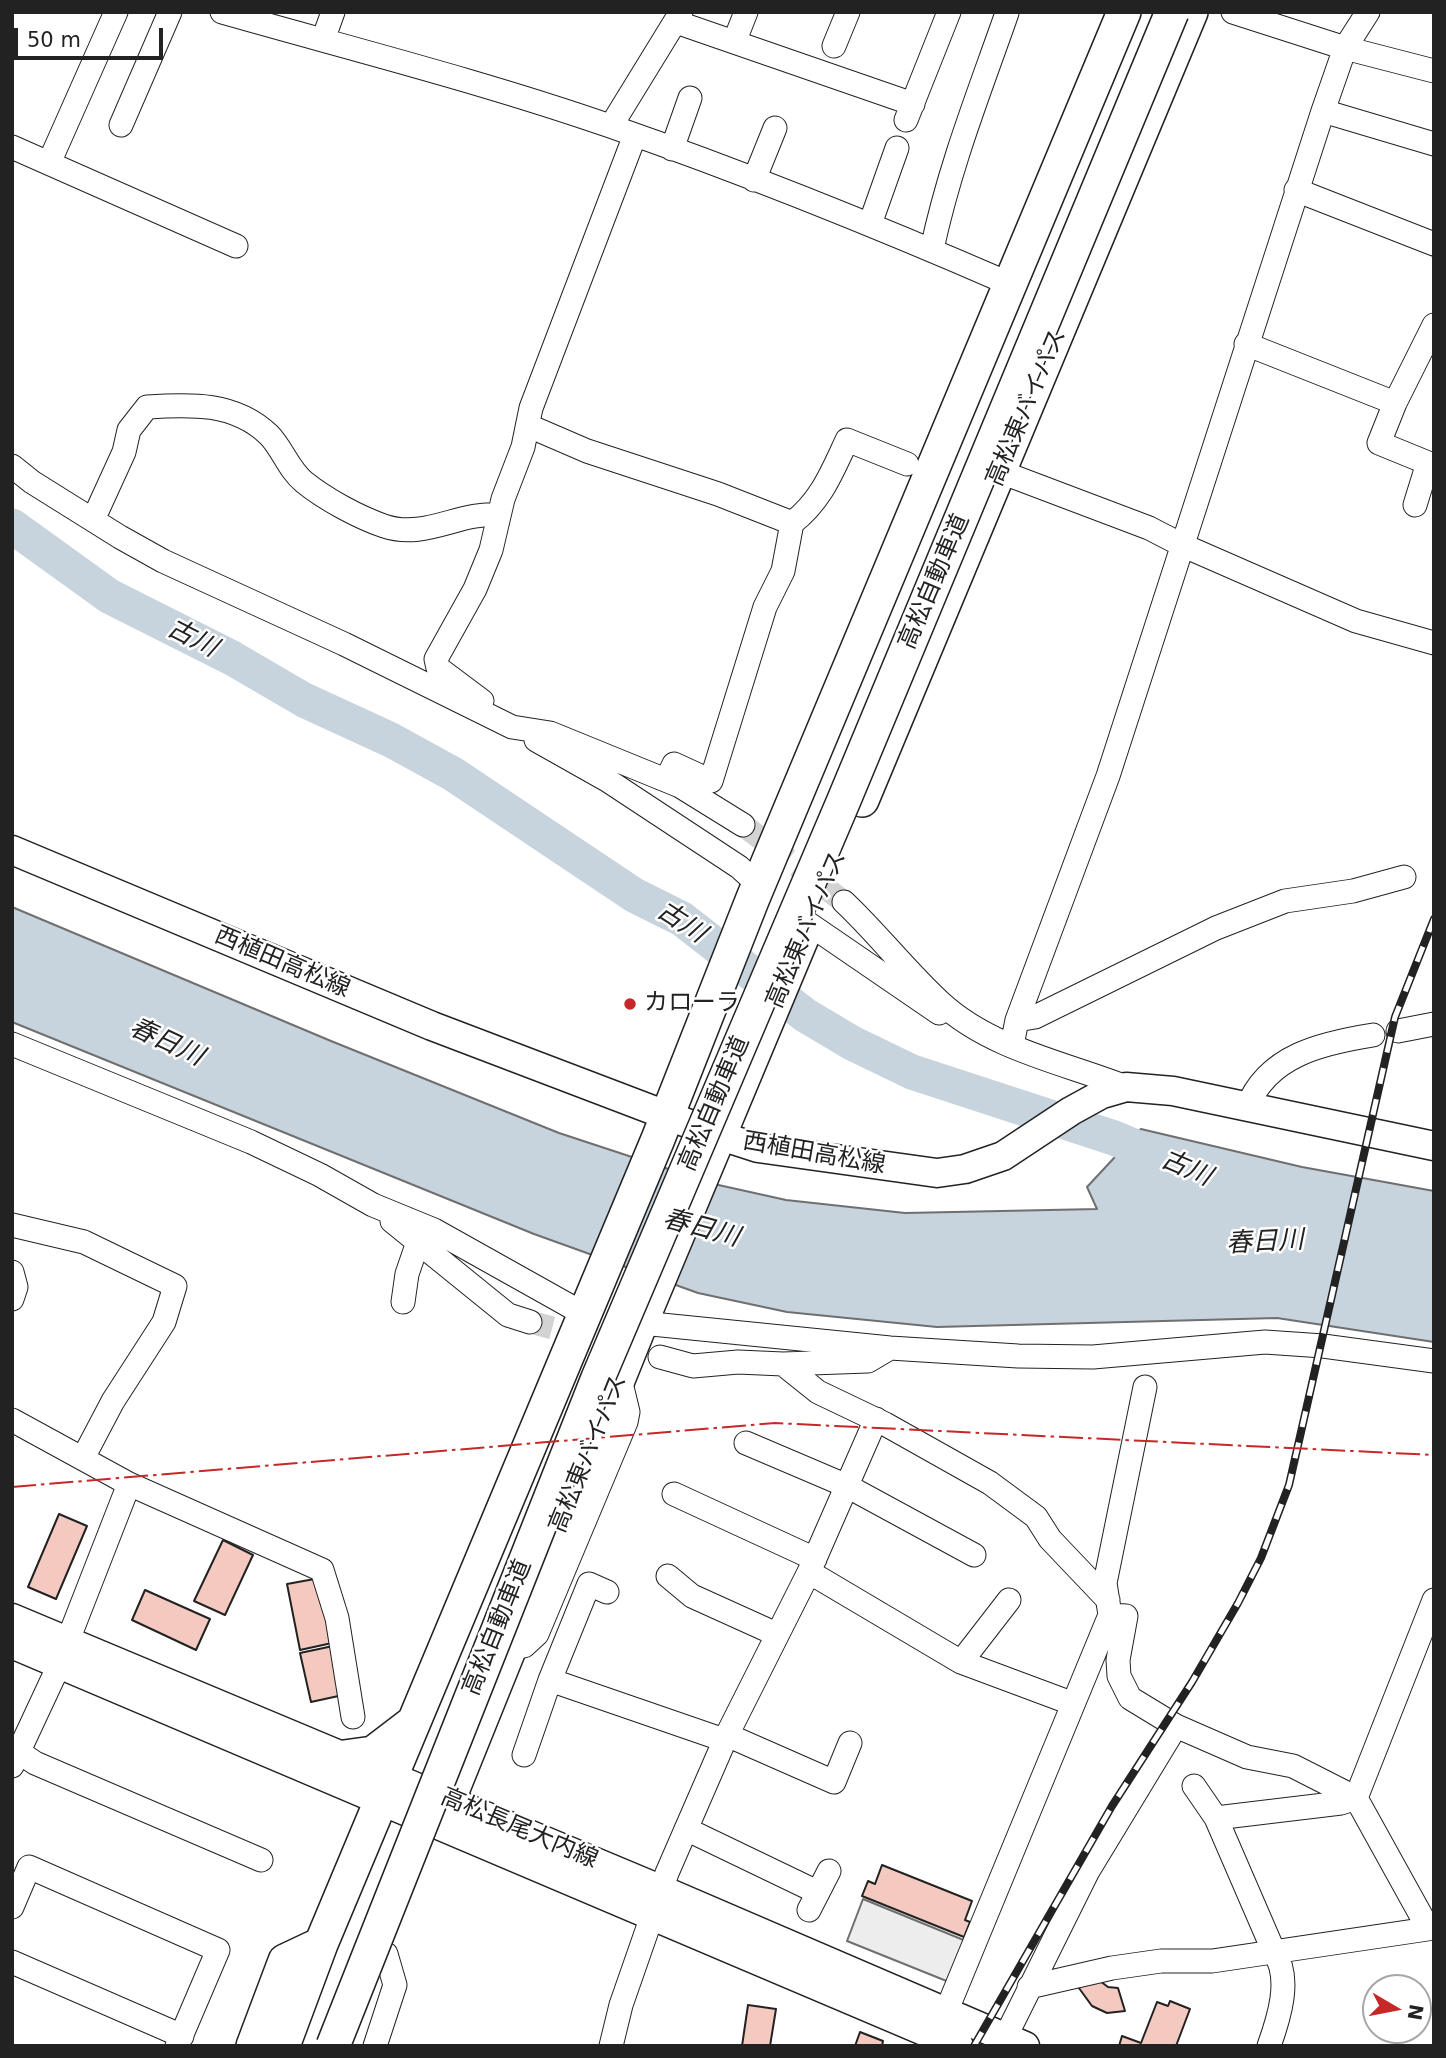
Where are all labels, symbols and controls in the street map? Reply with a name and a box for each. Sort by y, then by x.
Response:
scale bar [18,14,166,58]
text: 50 m [27,28,81,52]
street label: 高松東バイパス [981,325,1073,491]
street label: 高松自動車道 [894,510,976,654]
water label: 古川 [162,613,222,665]
street label: 高松東バイパス [761,847,853,1013]
water label: 古川 [651,896,711,950]
street label: 西植田高松線 [210,922,354,1004]
place label: カローラ [644,990,740,1018]
marker: カローラ [622,996,638,1012]
water label: 春日川 [124,1012,208,1074]
street label: 高松自動車道 [674,1032,756,1176]
street label: 西植田高松線 [741,1127,887,1181]
water label: 古川 [1156,1144,1216,1194]
water label: 春日川 [659,1204,743,1254]
water label: 春日川 [1225,1225,1305,1261]
street label: 高松東バイパス [544,1371,634,1537]
street label: 高松自動車道 [458,1556,538,1700]
street label: 高松長尾大内線 [436,1783,602,1875]
north arrow [1362,1974,1432,2044]
text: N [1403,2003,1428,2022]

